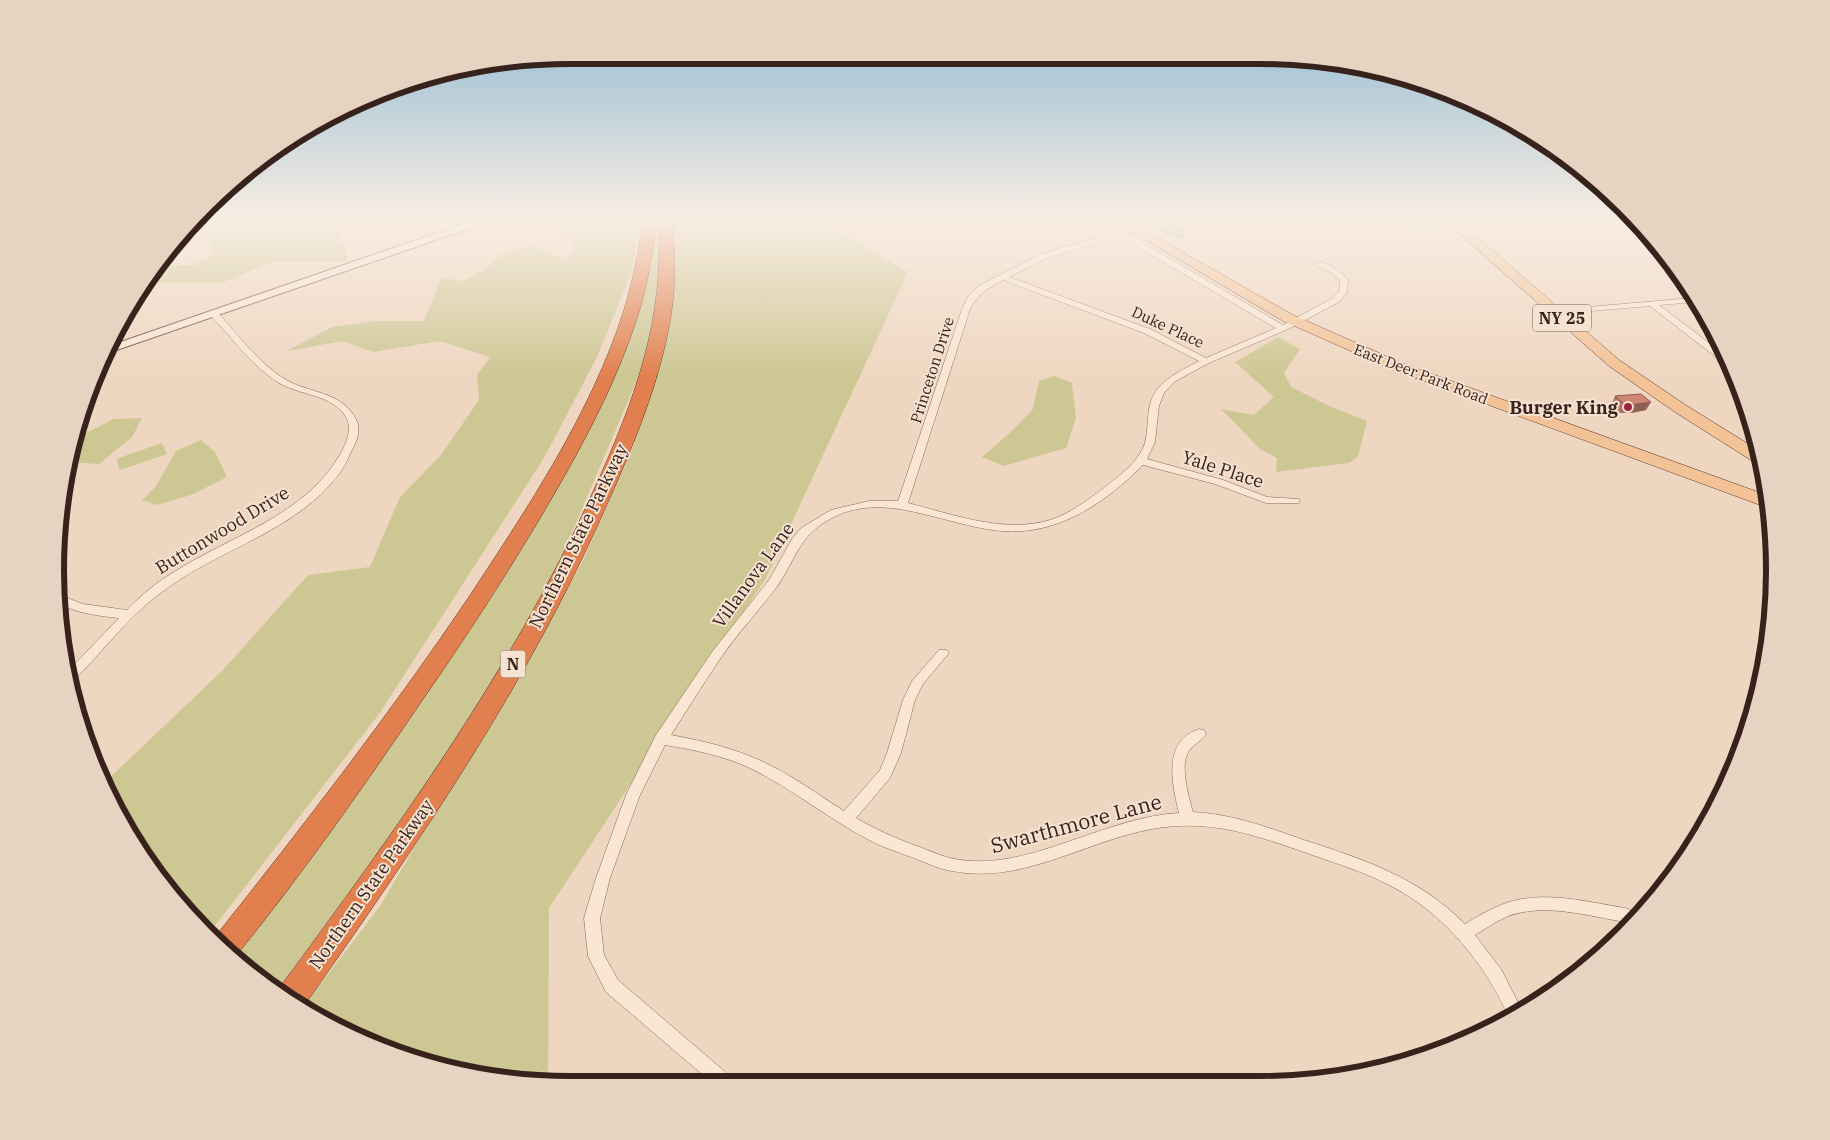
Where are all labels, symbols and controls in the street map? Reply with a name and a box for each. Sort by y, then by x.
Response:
street label: Duke Place [1129,302,1207,352]
road number: NY 25 [1533,304,1591,332]
street label: Princeton Drive [906,315,958,425]
street label: East Deer Park Road [1351,340,1491,408]
place label: Burger King [1510,396,1619,419]
marker: Burger King [1622,401,1634,413]
street label: Northern State Parkway [523,440,633,632]
street label: Yale Place [1179,445,1267,493]
street label: Buttonwood Drive [151,481,293,579]
street label: Villanova Lane [707,518,799,632]
road number: N [500,651,526,678]
street label: Swarthmore Lane [987,787,1165,859]
street label: Northern State Parkway [304,794,439,973]

